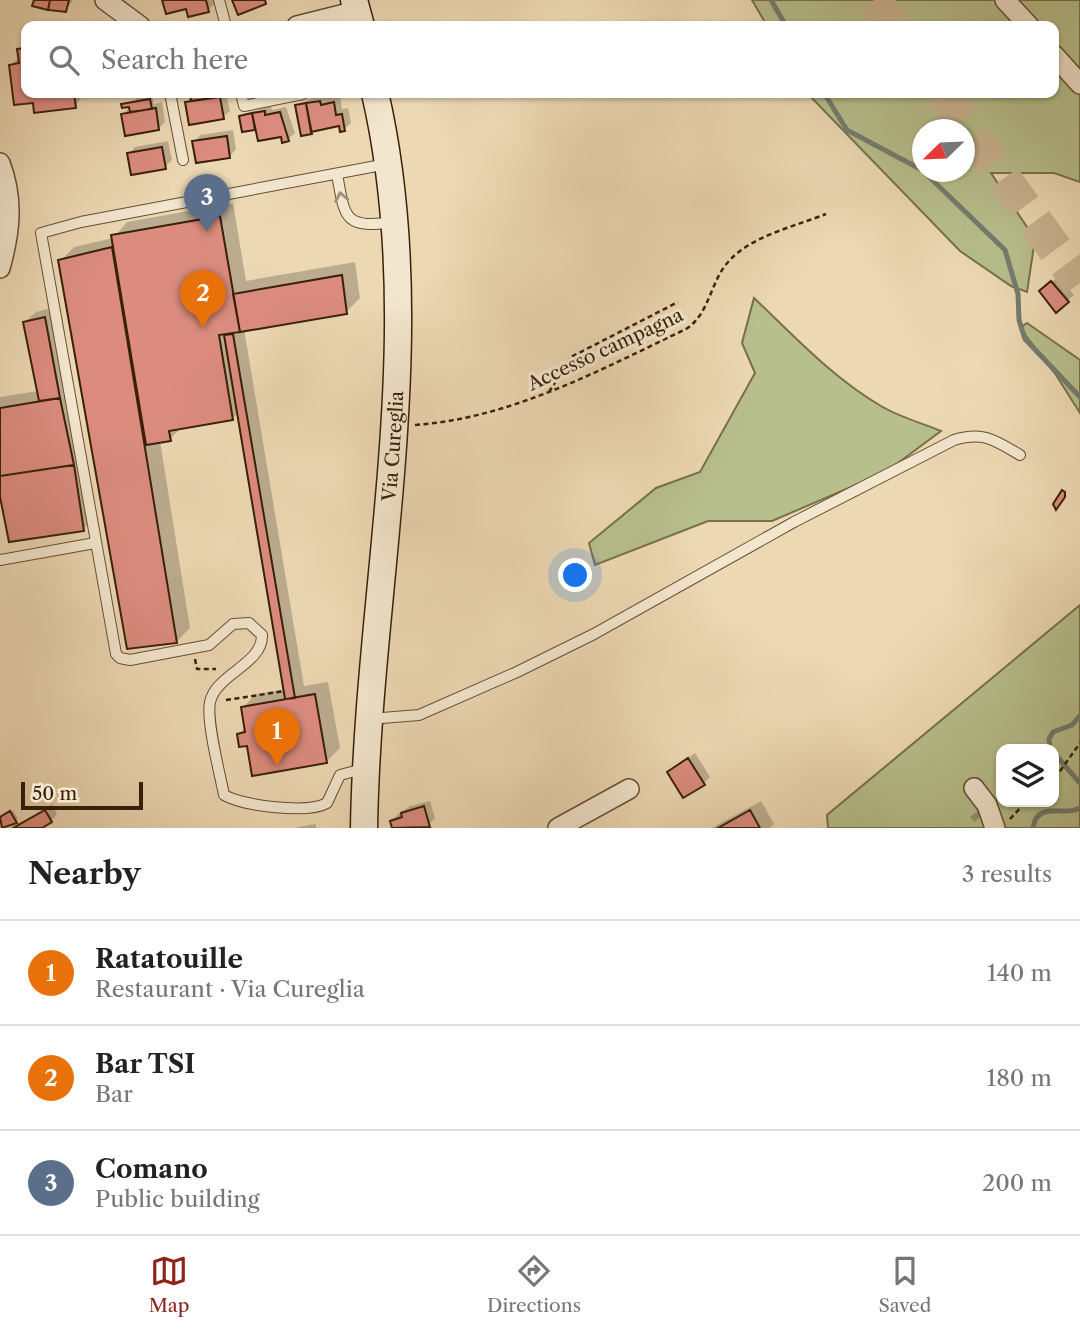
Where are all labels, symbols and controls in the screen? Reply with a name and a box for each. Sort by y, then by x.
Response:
search box [21,21,1059,98]
icon: search [45,41,83,79]
text: Search here [101,44,248,76]
north arrow [912,119,975,182]
pin: 3 [184,174,230,232]
one-way arrow [335,191,350,203]
pin: 2 [180,270,226,328]
street label: Accesso campagna [523,303,687,396]
street label: Via Cureglia [378,390,408,503]
your location [558,558,592,592]
pin: 1 [254,708,300,766]
map controls [996,744,1059,807]
button: layers [996,744,1059,807]
scale bar [21,779,144,811]
text: 50 m [32,782,77,805]
text: Nearby [28,855,141,892]
text: 3 results [962,860,1052,888]
text: Ratatouille [95,943,243,975]
text: 1 [46,959,56,987]
text: 140 m [987,959,1052,987]
text: Restaurant · Via Cureglia [95,975,365,1003]
text: Bar TSI [95,1048,195,1080]
text: 2 [44,1064,58,1092]
text: 180 m [987,1064,1052,1092]
text: Bar [95,1080,133,1108]
text: Comano [95,1153,208,1185]
text: 3 [45,1169,58,1197]
text: 200 m [982,1169,1052,1197]
text: Public building [95,1185,260,1213]
tab: Map [149,1252,190,1317]
tab: Directions [487,1252,581,1317]
tab: Saved [878,1252,931,1317]

